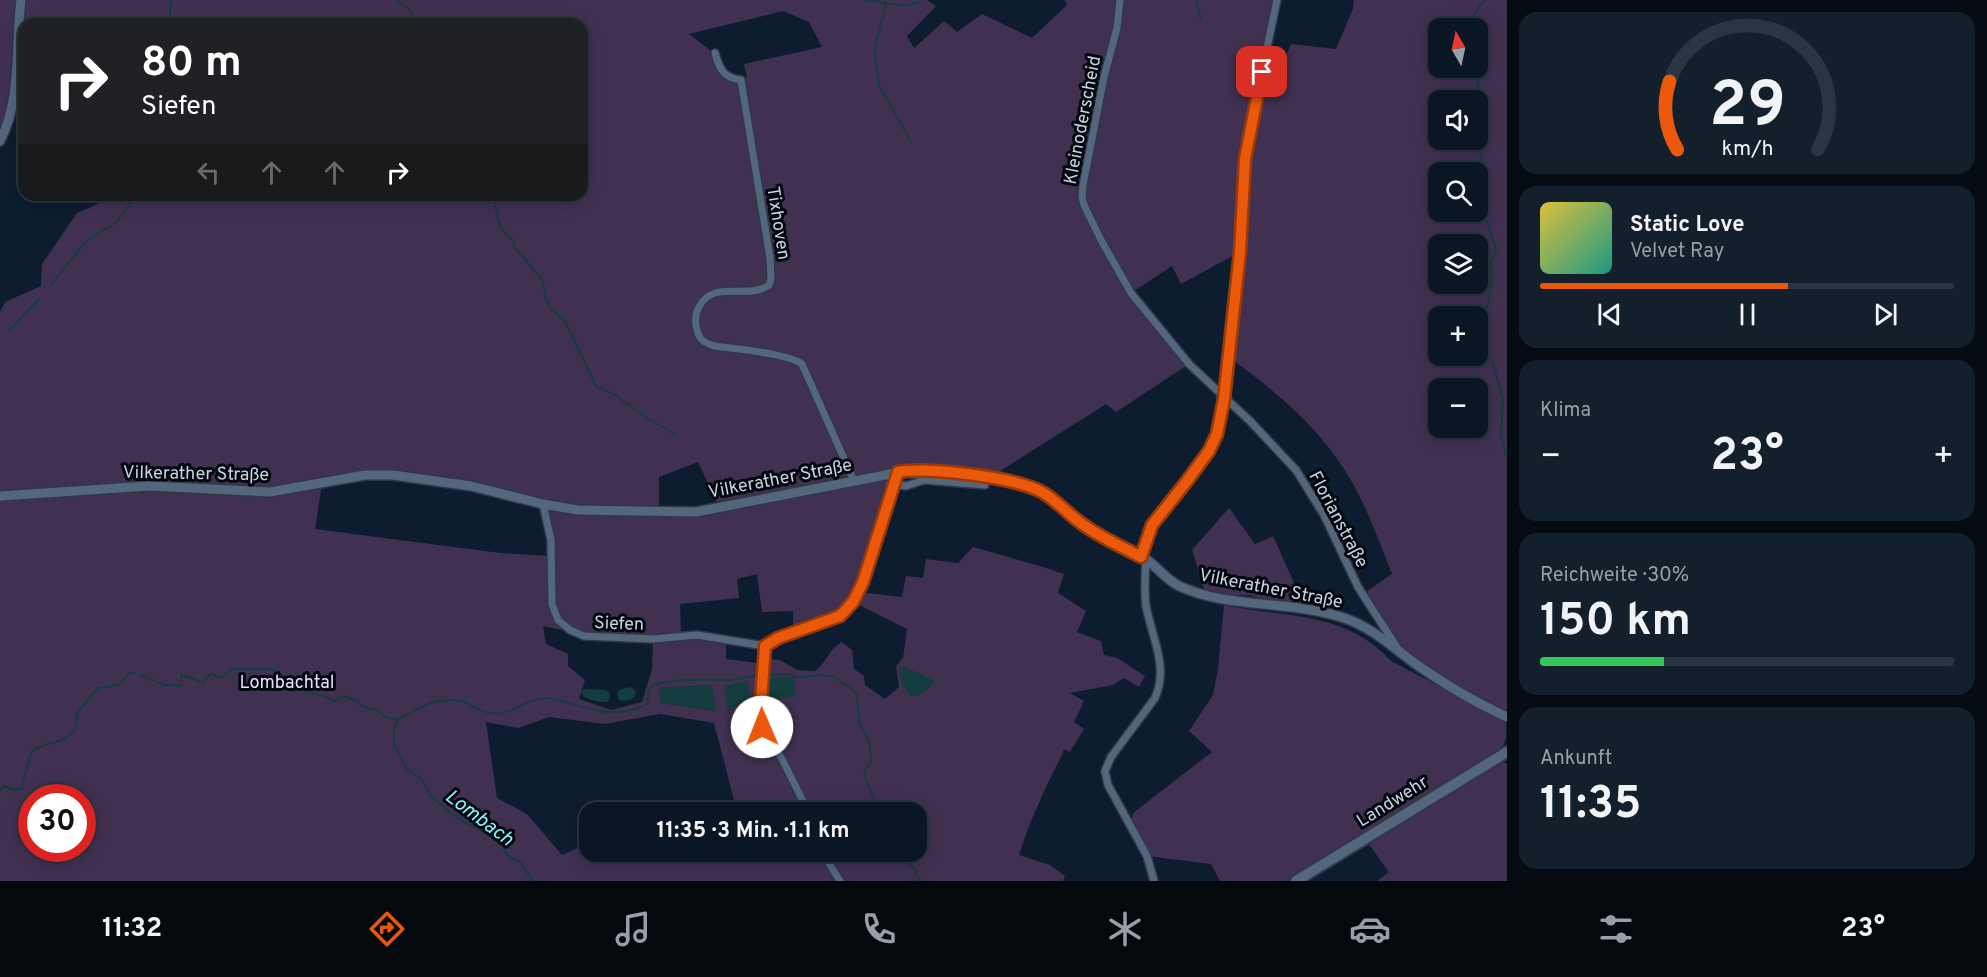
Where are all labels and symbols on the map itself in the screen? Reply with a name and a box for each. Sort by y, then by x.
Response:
north arrow [1428,18,1488,78]
pin [1236,46,1287,97]
street label: Kleinoderscheid [1060,54,1107,187]
street label: Tixhoven [760,185,795,262]
street label: Vilkerather Straße [706,454,854,505]
street label: Vilkerather Straße [123,462,269,487]
street label: Florianstraße [1303,467,1373,572]
street label: Vilkerather Straße [1197,564,1345,615]
street label: Siefen [593,612,644,637]
park label: Lombachtal [239,672,335,695]
position arrow [730,695,794,759]
street label: Landwehr [1353,771,1433,833]
speed limit sign: 30 [18,784,96,862]
water label: Lombach [439,784,518,853]

